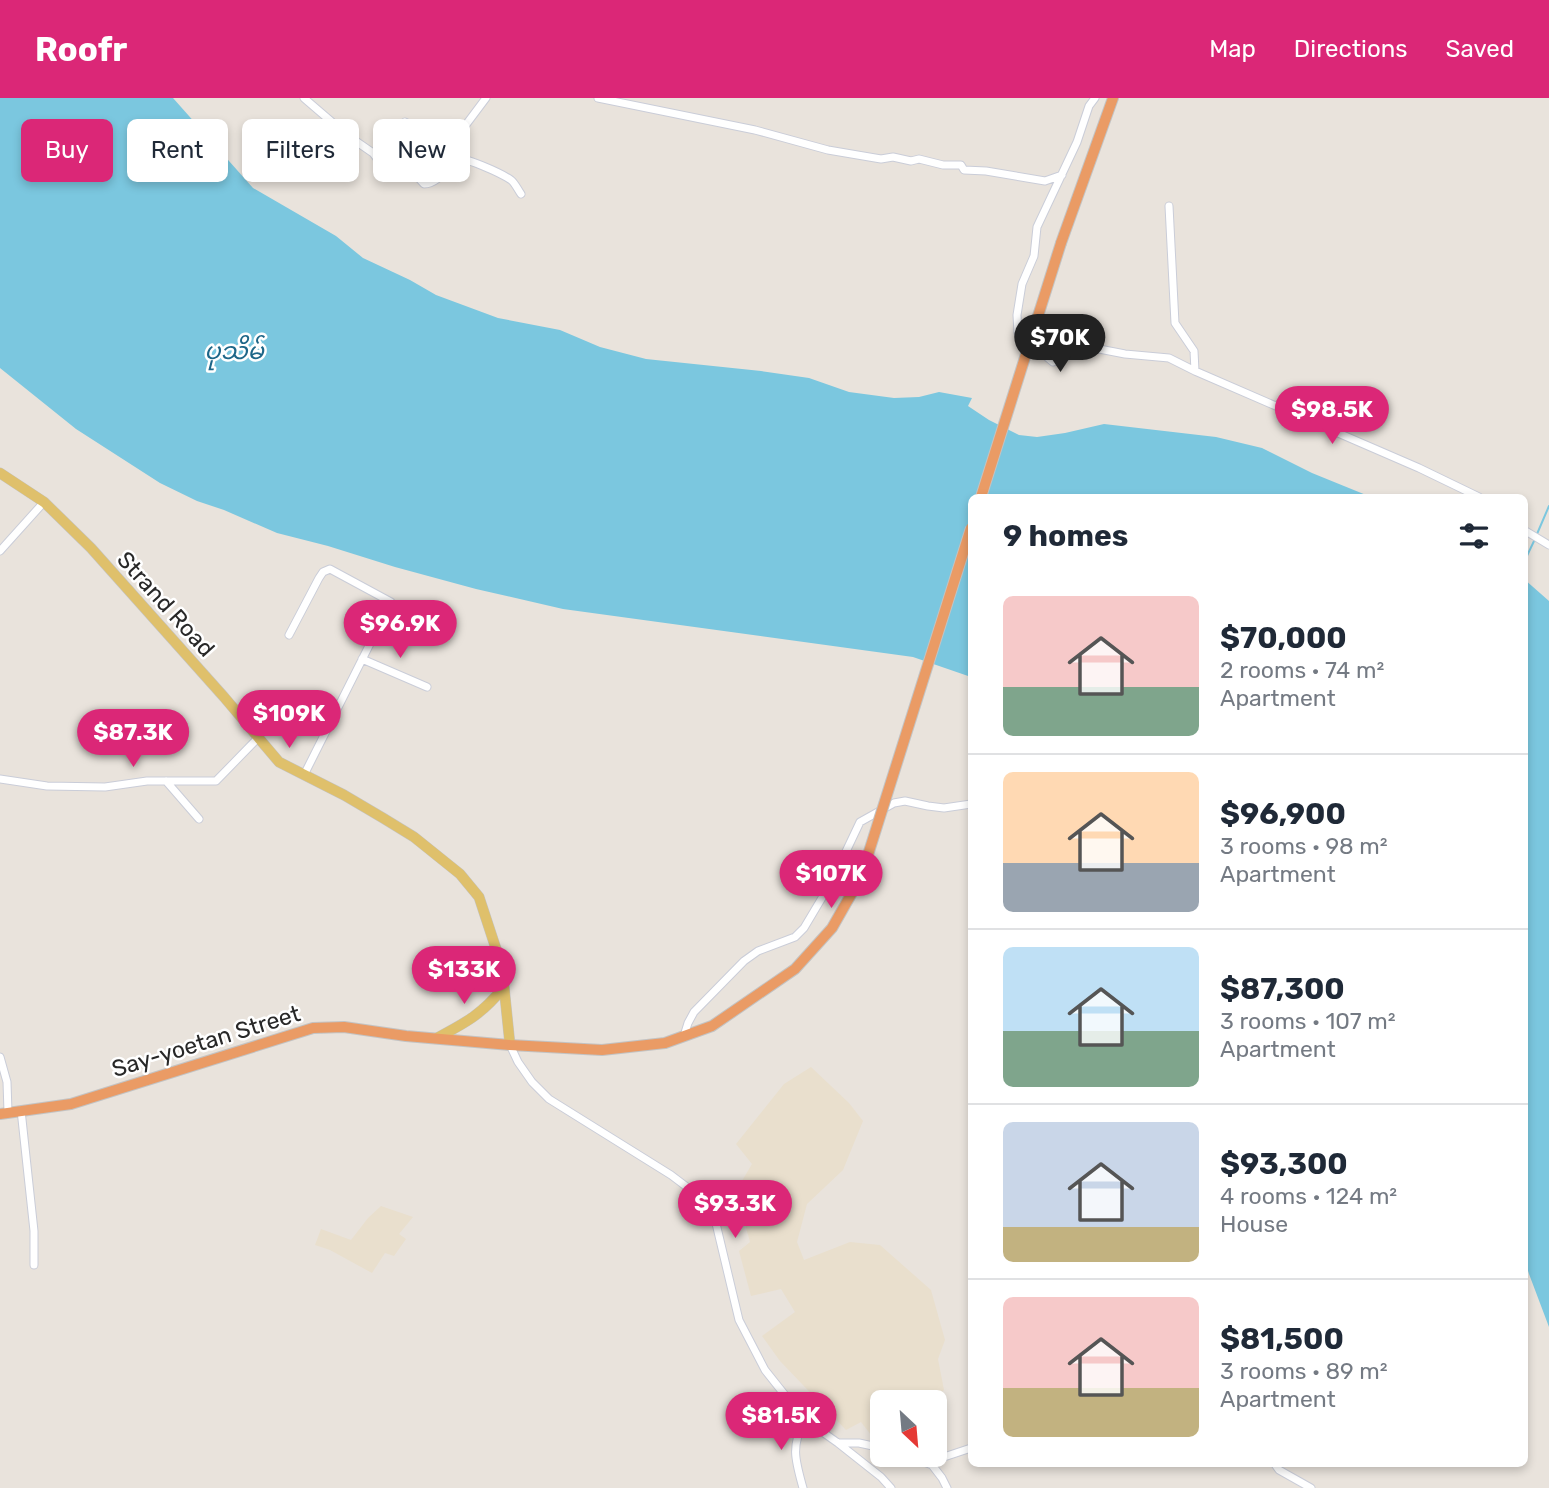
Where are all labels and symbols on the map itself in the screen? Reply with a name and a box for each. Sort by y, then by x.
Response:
pin: $70K [1019,314,1101,374]
water label: ပုသိမ် [204,334,265,371]
pin: $98.5K [1275,386,1389,446]
street label: Strand Road [111,545,221,663]
pin: $96.9K [343,601,457,660]
pin: $109K [240,690,338,750]
pin: $87.3K [76,710,190,769]
pin: $107K [782,850,880,910]
pin: $133K [415,946,513,1006]
street label: Say-yoetan Street [108,999,304,1083]
pin: $93.3K [678,1180,792,1240]
north arrow [870,1390,947,1466]
pin: $81.5K [724,1392,838,1452]

